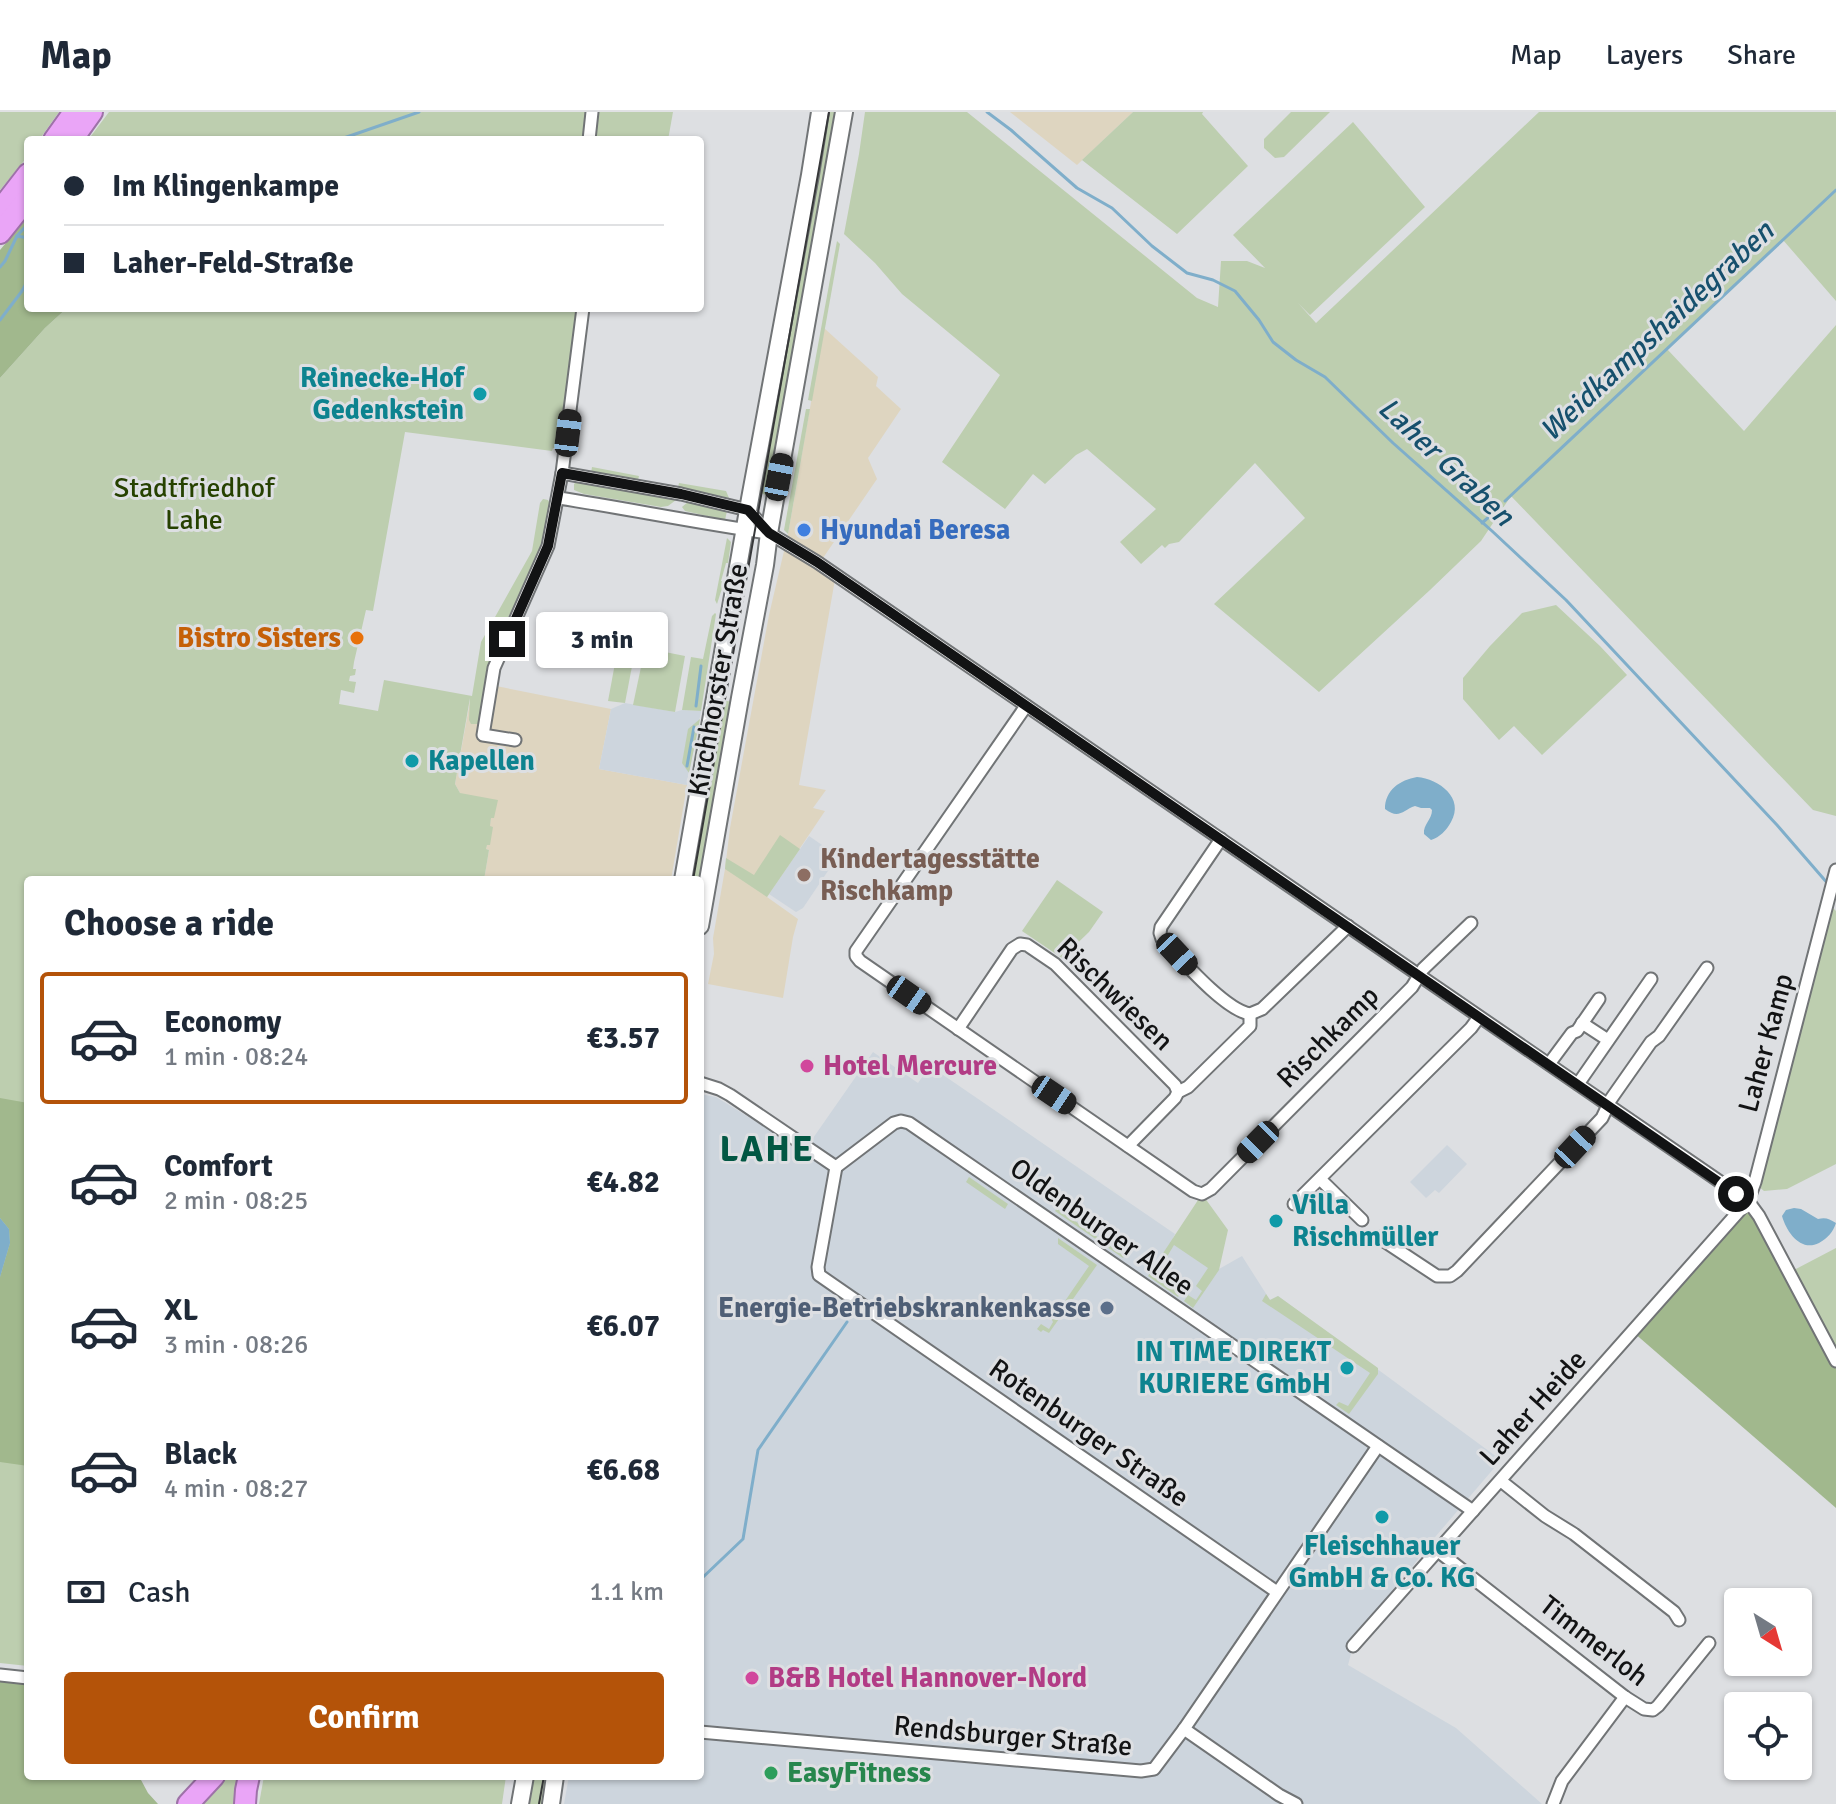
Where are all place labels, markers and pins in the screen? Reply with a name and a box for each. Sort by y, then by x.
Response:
place label: Reinecke-Hof Gedenkstein [300,361,466,427]
marker: Reinecke-Hof Gedenkstein [471,385,489,403]
place label: Hyundai Beresa [820,513,1010,547]
marker: Hyundai Beresa [795,521,813,539]
place label: Bistro Sisters [177,621,341,655]
marker: Bistro Sisters [348,629,366,647]
place label: Kapellen [428,744,535,778]
marker: Kapellen [403,752,421,770]
place label: Kindertagesstätte Rischkamp [820,842,1040,908]
marker: Kindertagesstätte Rischkamp [795,866,813,884]
place label: Hotel Mercure [823,1049,997,1083]
marker: Hotel Mercure [798,1057,816,1075]
place label: Villa Rischmüller [1292,1188,1439,1254]
marker: Villa Rischmüller [1267,1212,1285,1230]
place label: Energie-Betriebskrankenkasse [718,1291,1091,1325]
marker: Energie-Betriebskrankenkasse [1098,1299,1116,1317]
place label: IN TIME DIREKT KURIERE GmbH [1136,1335,1332,1401]
marker: IN TIME DIREKT KURIERE GmbH [1338,1359,1356,1377]
marker: Fleischhauer GmbH & Co. KG [1373,1508,1391,1526]
place label: Fleischhauer GmbH & Co. KG [1289,1529,1475,1595]
place label: B&B Hotel Hannover-Nord [768,1661,1087,1695]
marker: B&B Hotel Hannover-Nord [743,1669,761,1687]
place label: EasyFitness [787,1756,931,1790]
marker: EasyFitness [762,1764,780,1782]

